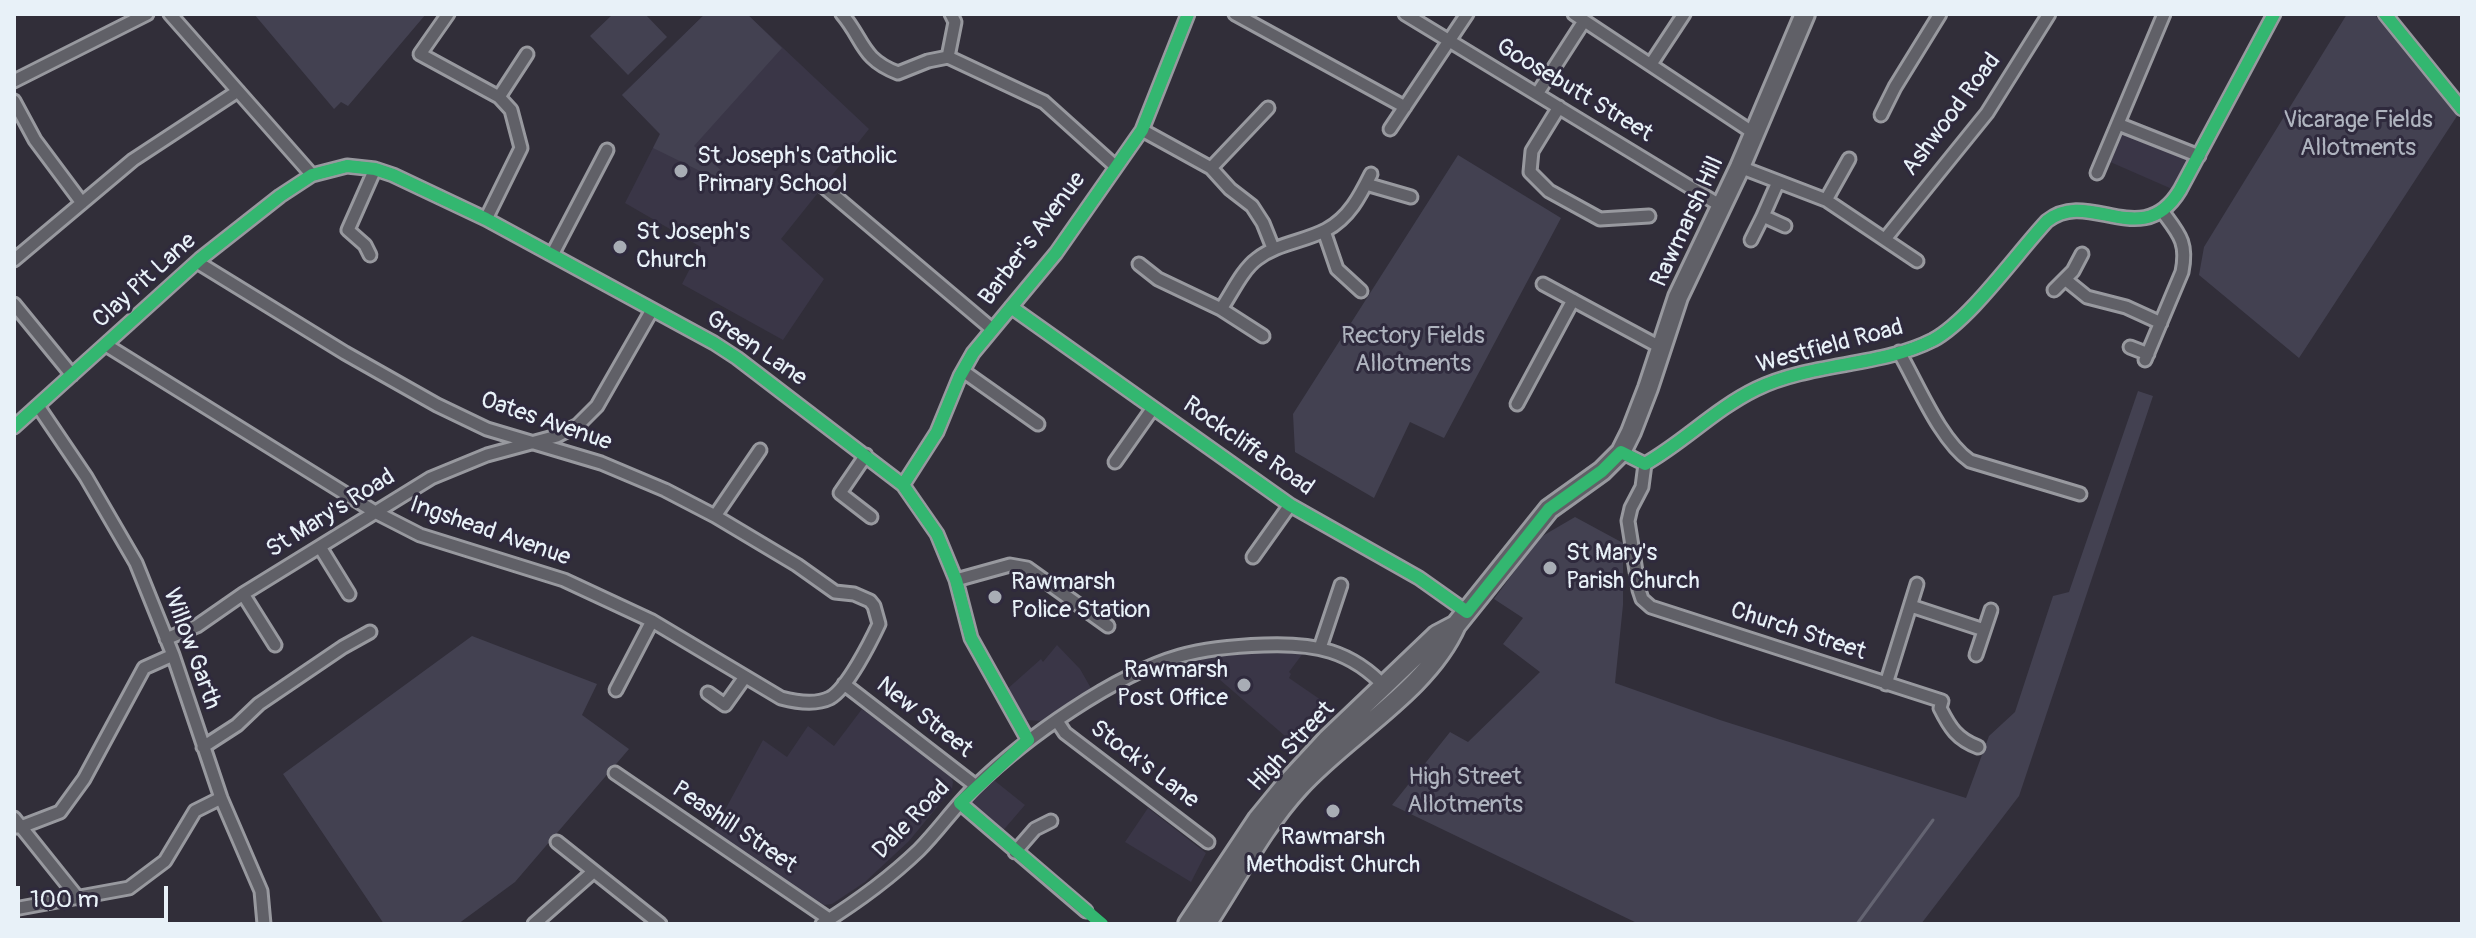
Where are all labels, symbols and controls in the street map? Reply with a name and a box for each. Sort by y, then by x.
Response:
street label: Goosebutt Street [1490,33,1658,149]
street label: Ashwood Road [1896,48,2008,182]
park label: Vicarage Fields Allotments [2283,107,2433,163]
place label: St Joseph's Catholic Primary School [697,143,897,199]
street label: Rawmarsh Hill [1645,152,1731,292]
marker: St Joseph's Catholic Primary School [672,162,690,180]
street label: Barber's Avenue [973,166,1093,312]
place label: St Joseph's Church [636,219,750,275]
street label: Clay Pit Lane [87,227,203,335]
marker: St Joseph's Church [611,238,629,256]
street label: Green Lane [700,305,812,393]
street label: Westfield Road [1753,314,1907,380]
park label: Rectory Fields Allotments [1341,323,1485,379]
street label: Oates Avenue [477,386,615,458]
street label: Rockcliffe Road [1177,391,1319,503]
street label: St Mary's Road [261,463,401,565]
street label: Ingshead Avenue [406,491,574,573]
place label: St Mary's Parish Church [1566,540,1700,596]
marker: St Mary's Parish Church [1541,559,1559,577]
place label: Rawmarsh Police Station [1011,569,1151,625]
street label: Willow Garth [156,584,226,714]
marker: Rawmarsh Police Station [986,588,1004,606]
street label: Church Street [1727,597,1869,667]
place label: Rawmarsh Post Office [1117,657,1228,713]
street label: New Street [870,671,978,765]
marker: Rawmarsh Post Office [1235,676,1253,694]
street label: High Street [1243,696,1341,798]
street label: Stock's Lane [1084,715,1204,815]
park label: High Street Allotments [1407,764,1523,820]
street label: Dale Road [867,775,957,865]
street label: Peashill Street [666,776,802,880]
marker: Rawmarsh Methodist Church [1324,802,1342,820]
place label: Rawmarsh Methodist Church [1246,824,1420,880]
scale bar [20,870,172,920]
text: 100 m [30,885,99,914]

